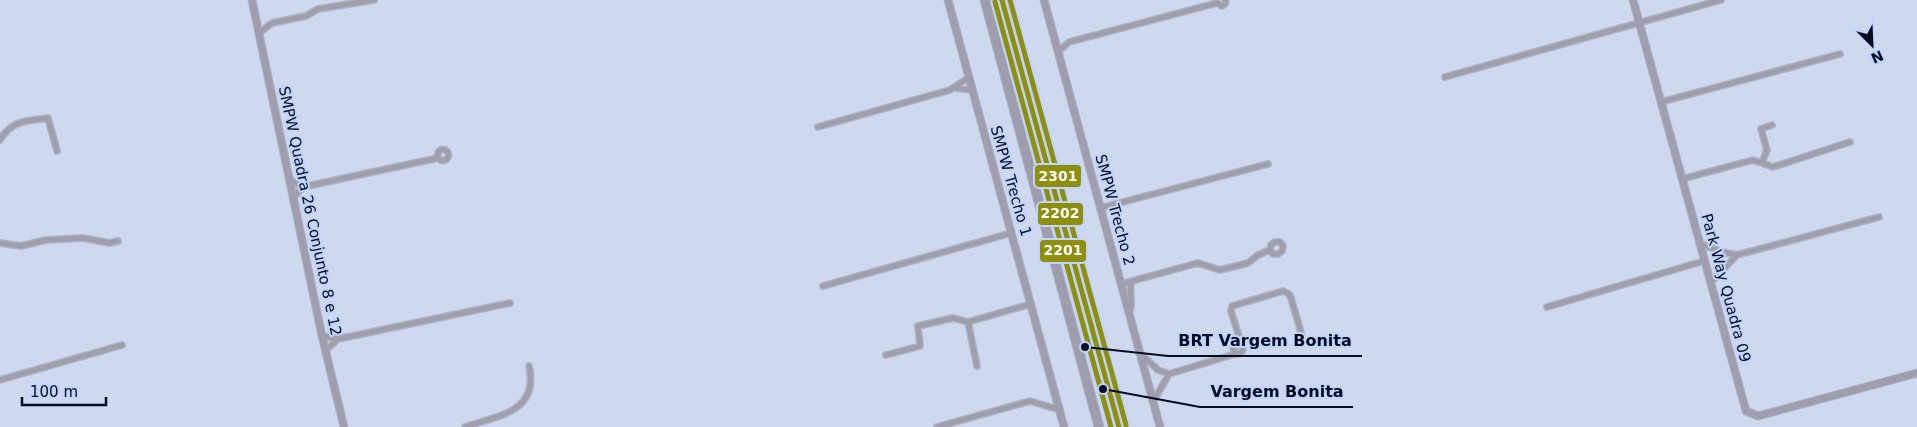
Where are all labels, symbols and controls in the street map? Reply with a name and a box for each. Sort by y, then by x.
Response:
north arrow [1847,20,1897,70]
text: N [1869,47,1886,67]
street label: SMPW Quadra 26 Conjunto 8 e 12 [275,85,345,337]
street label: SMPW Trecho 1 [987,124,1035,238]
street label: SMPW Trecho 2 [1092,152,1138,268]
line badge: 2301 [1034,164,1082,188]
text: 2301 [1039,168,1077,184]
line badge: 2202 [1037,202,1084,226]
text: 2202 [1041,205,1079,221]
street label: Park Way Quadra 09 [1697,212,1755,364]
line badge: 2201 [1039,239,1087,263]
text: 2201 [1044,242,1082,258]
callout: BRT Vargem Bonita [1168,325,1362,356]
text: BRT Vargem Bonita [1178,331,1352,350]
scale bar [22,374,106,406]
callout: Vargem Bonita [1200,376,1353,407]
text: Vargem Bonita [1210,382,1344,401]
text: 100 m [30,383,78,401]

